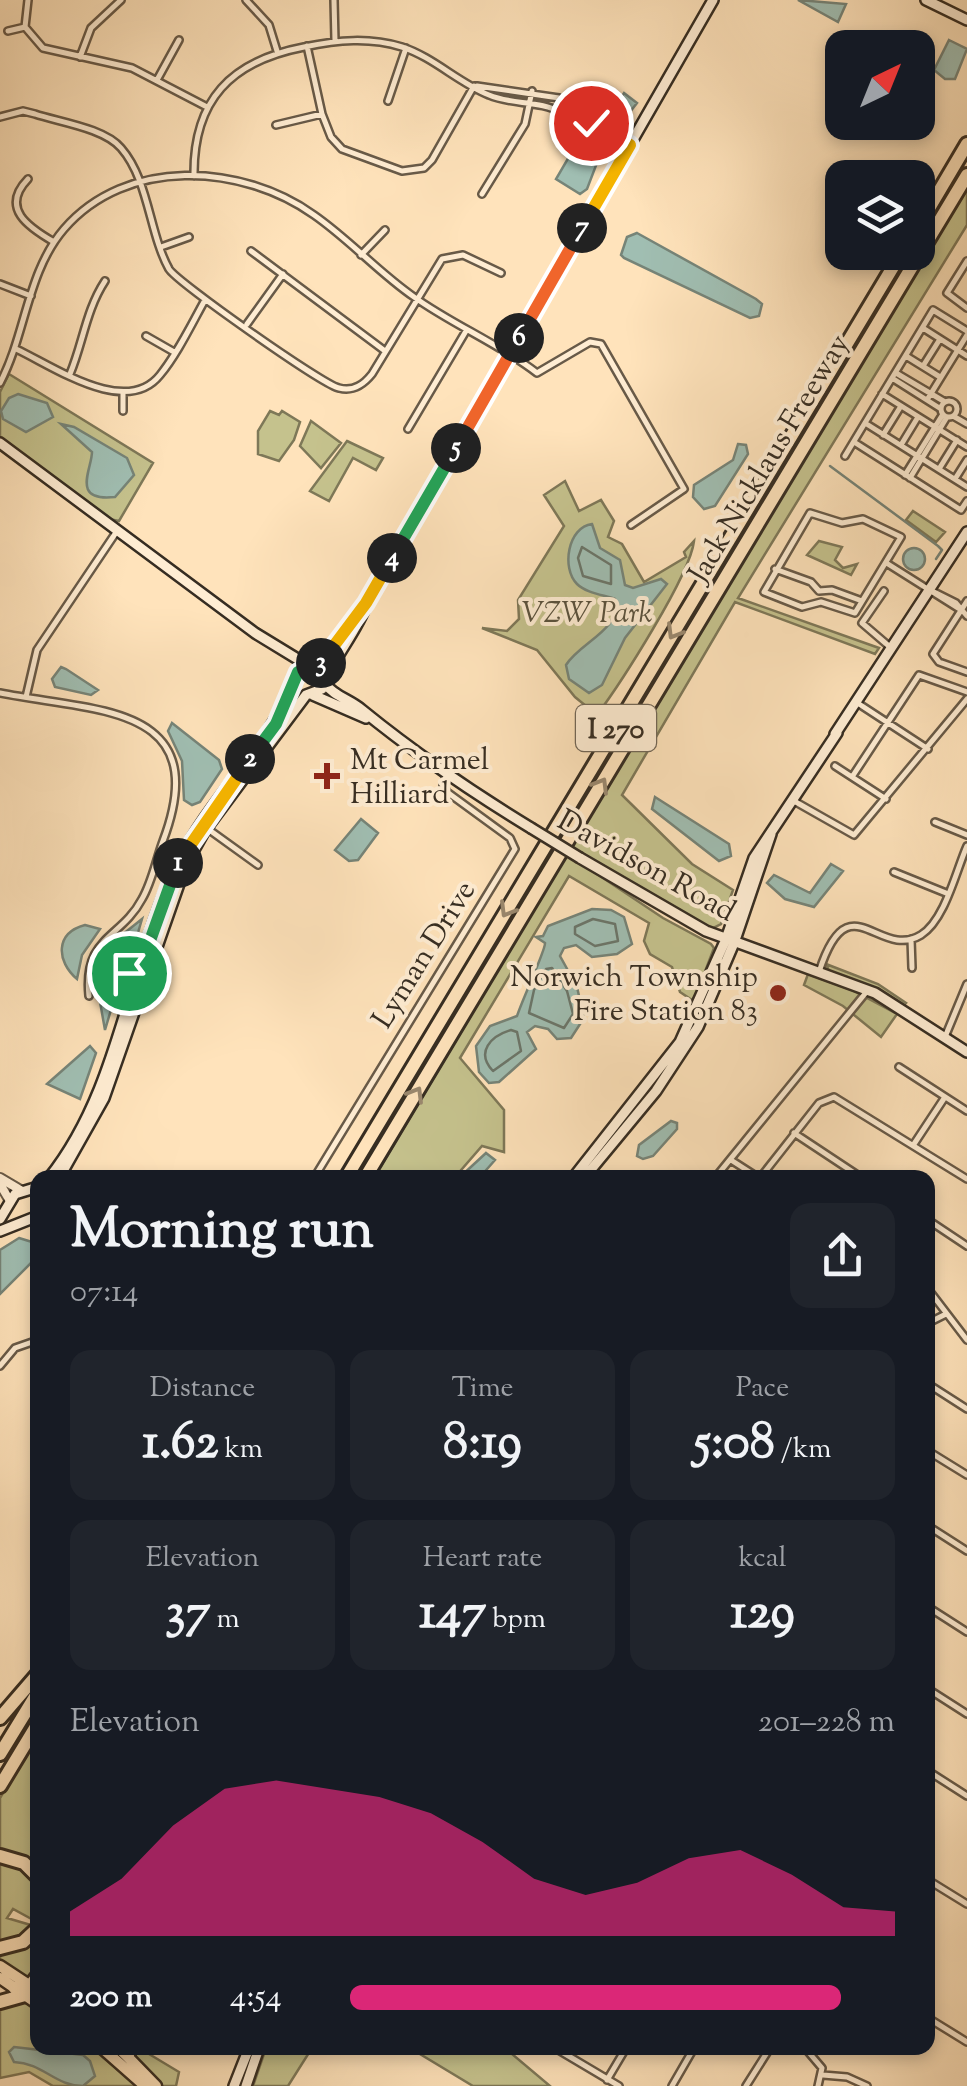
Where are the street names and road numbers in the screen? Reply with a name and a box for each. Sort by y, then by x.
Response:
street label: Jack Nicklaus Freeway [678,327,862,593]
road number: I 270 [576,705,656,751]
street label: Davidson Road [549,800,743,934]
street label: Lyman Drive [363,873,488,1038]

